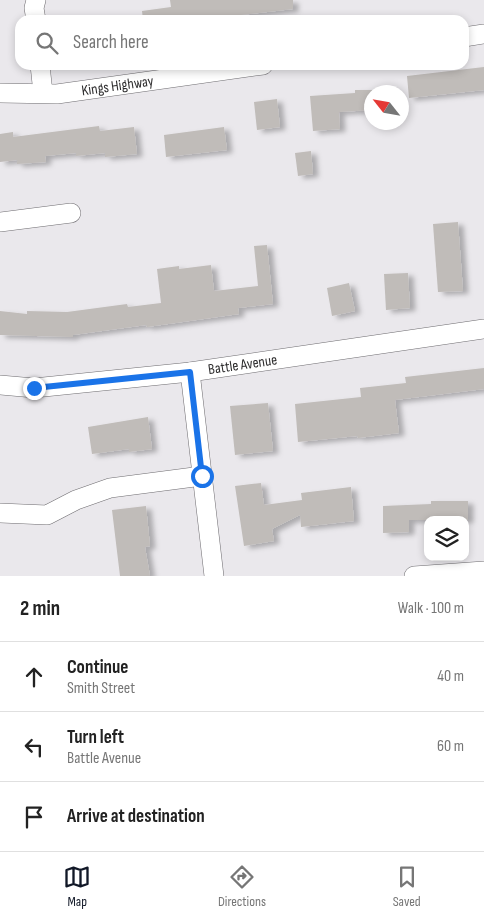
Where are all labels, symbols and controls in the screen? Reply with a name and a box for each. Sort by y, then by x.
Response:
search box [15,15,469,70]
icon: search [33,29,61,57]
text: Search here [73,31,149,54]
street label: Kings Highway [80,71,155,100]
north arrow [364,85,409,130]
street label: Battle Avenue [207,350,278,379]
route end [23,377,46,400]
route start [191,465,214,488]
map controls [424,516,469,561]
button: layers [424,516,469,561]
text: 2 min [20,596,60,621]
text: Walk · 100 m [398,599,464,618]
text: Continue [67,656,128,679]
icon: ahead [20,663,48,691]
text: 40 m [437,667,464,686]
text: Smith Street [67,679,135,698]
text: Turn left [67,726,124,749]
icon: left [20,733,48,761]
text: 60 m [437,737,464,756]
text: Battle Avenue [67,749,141,768]
icon: arrive [20,803,48,831]
text: Arrive at destination [67,805,205,828]
tab: Map [63,863,91,910]
tab: Directions [218,863,266,910]
tab: Saved [393,863,421,910]

